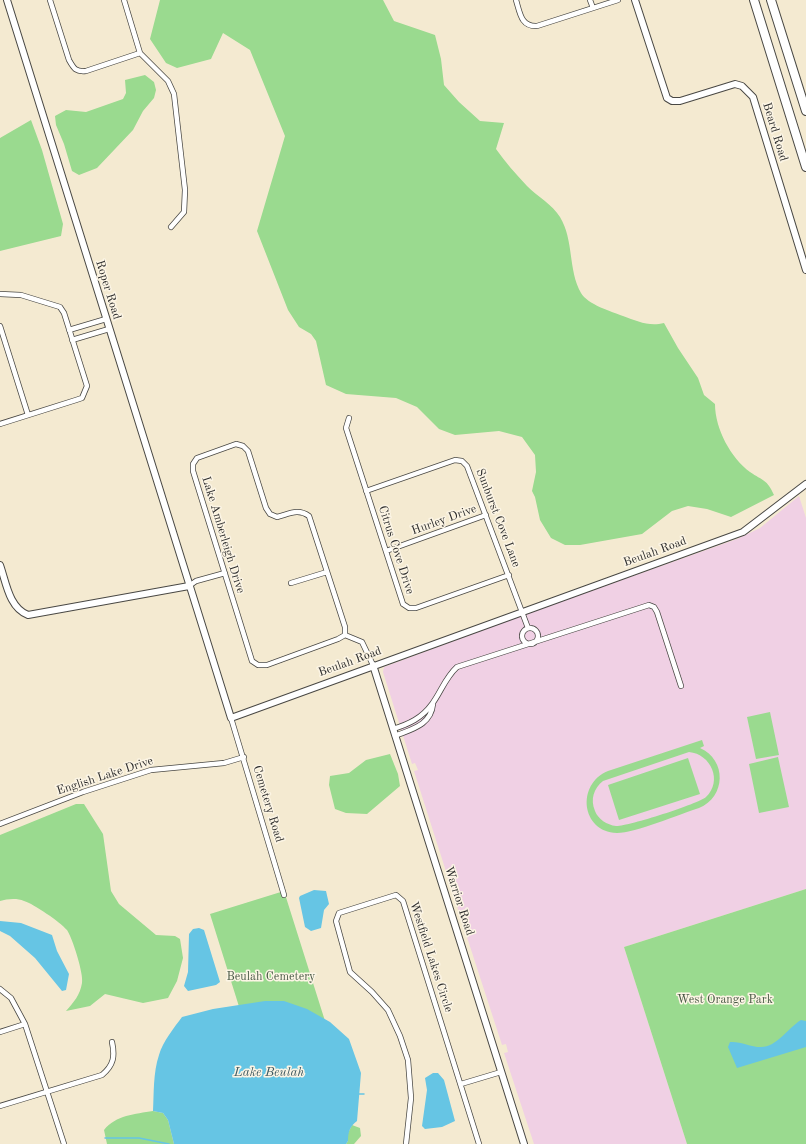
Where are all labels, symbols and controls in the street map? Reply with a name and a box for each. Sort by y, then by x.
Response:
street label: Beard Road [759,101,791,163]
street label: Roper Road [92,259,124,321]
street label: Sunburst Cove Lane [473,467,523,569]
street label: Lake Amberleigh Drive [198,475,248,595]
street label: Hurley Drive [410,502,478,538]
street label: Citrus Cove Drive [375,504,417,596]
street label: Beulah Road [622,534,688,570]
street label: Beulah Road [317,644,383,680]
street label: English Lake Drive [55,754,155,798]
street label: Cemetery Road [249,764,287,844]
street label: Warrior Road [441,865,477,937]
street label: Westfield Lakes Circle [406,900,456,1014]
park label: Beulah Cemetery [227,970,315,984]
park label: West Orange Park [677,993,773,1007]
water label: Lake Beulah [234,1065,304,1081]

